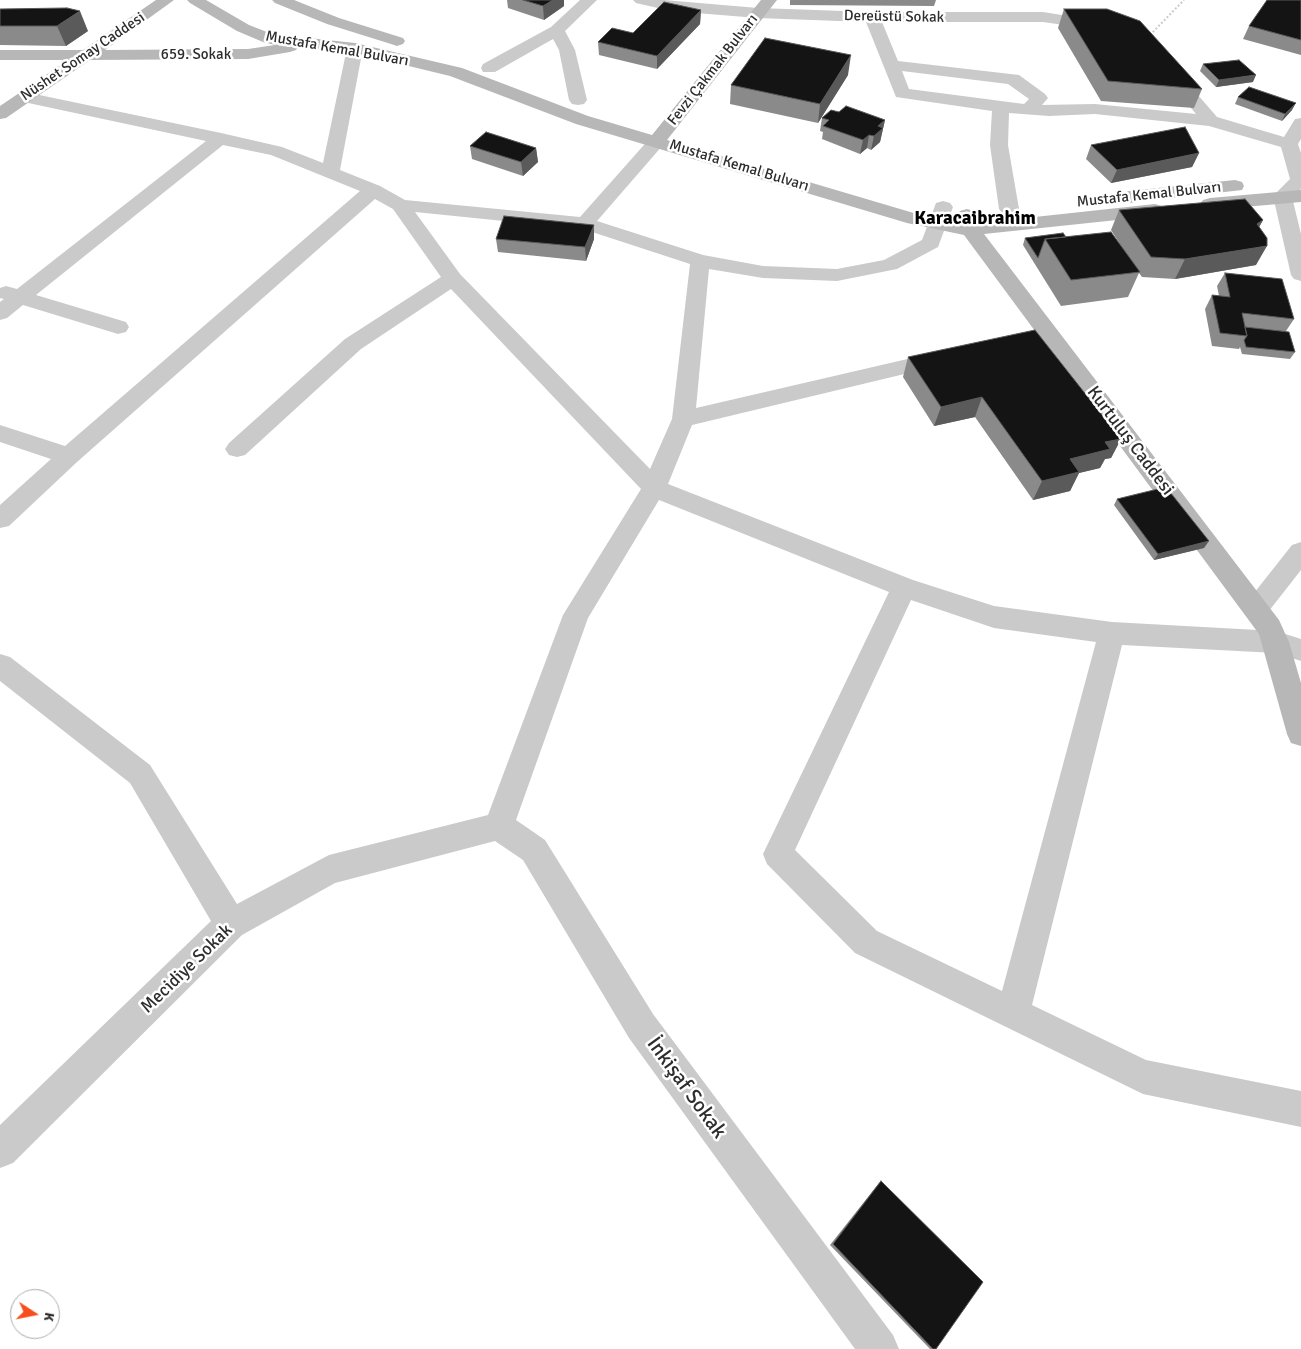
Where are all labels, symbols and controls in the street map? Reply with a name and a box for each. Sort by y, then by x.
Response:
street label: Dereüstü Sokak [844,7,944,27]
street label: Nüshet Somay Caddesi [18,9,148,105]
street label: Fevzi Çakmak Bulvarı [664,11,762,129]
street label: Mustafa Kemal Bulvarı [264,28,410,70]
street label: 659. Sokak [161,46,231,64]
street label: Mustafa Kemal Bulvarı [667,136,811,196]
street label: Mustafa Kemal Bulvarı [1076,178,1222,212]
district label: Karacaibrahim [914,208,1036,230]
street label: Kurtuluş Caddesi [1082,382,1178,500]
street label: Mecidiye Sokak [137,920,237,1018]
street label: İnkişaf Sokak [641,1032,731,1144]
north arrow [10,1289,60,1339]
text: K [40,1311,58,1323]

